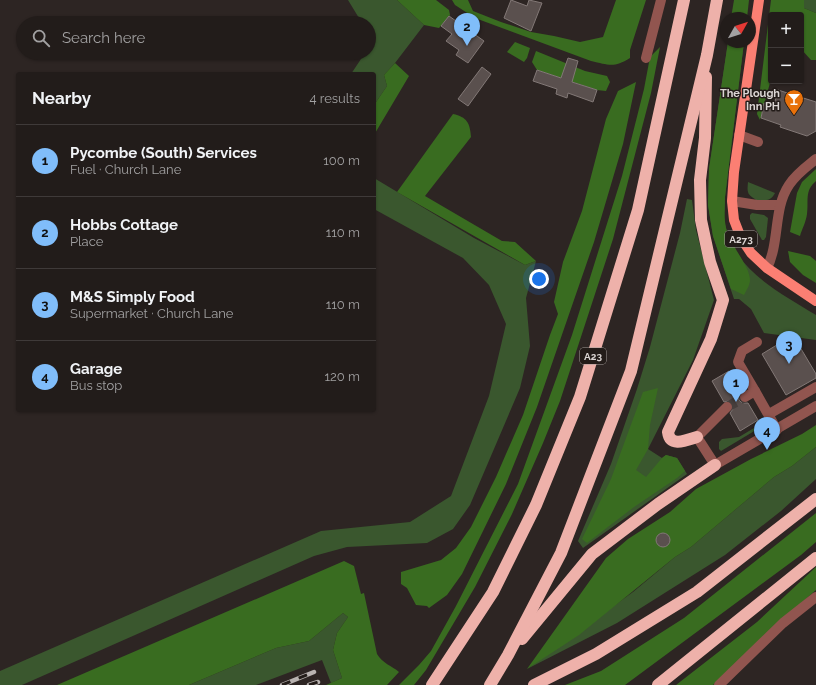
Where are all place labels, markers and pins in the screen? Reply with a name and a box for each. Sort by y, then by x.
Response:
pin: 2 [454,13,480,46]
place label: The Plough Inn PH [720,87,780,113]
bar icon: The Plough Inn PH [783,88,805,116]
pin: 3 [776,331,802,364]
pin: 1 [723,369,749,402]
pin: 4 [754,417,780,450]

